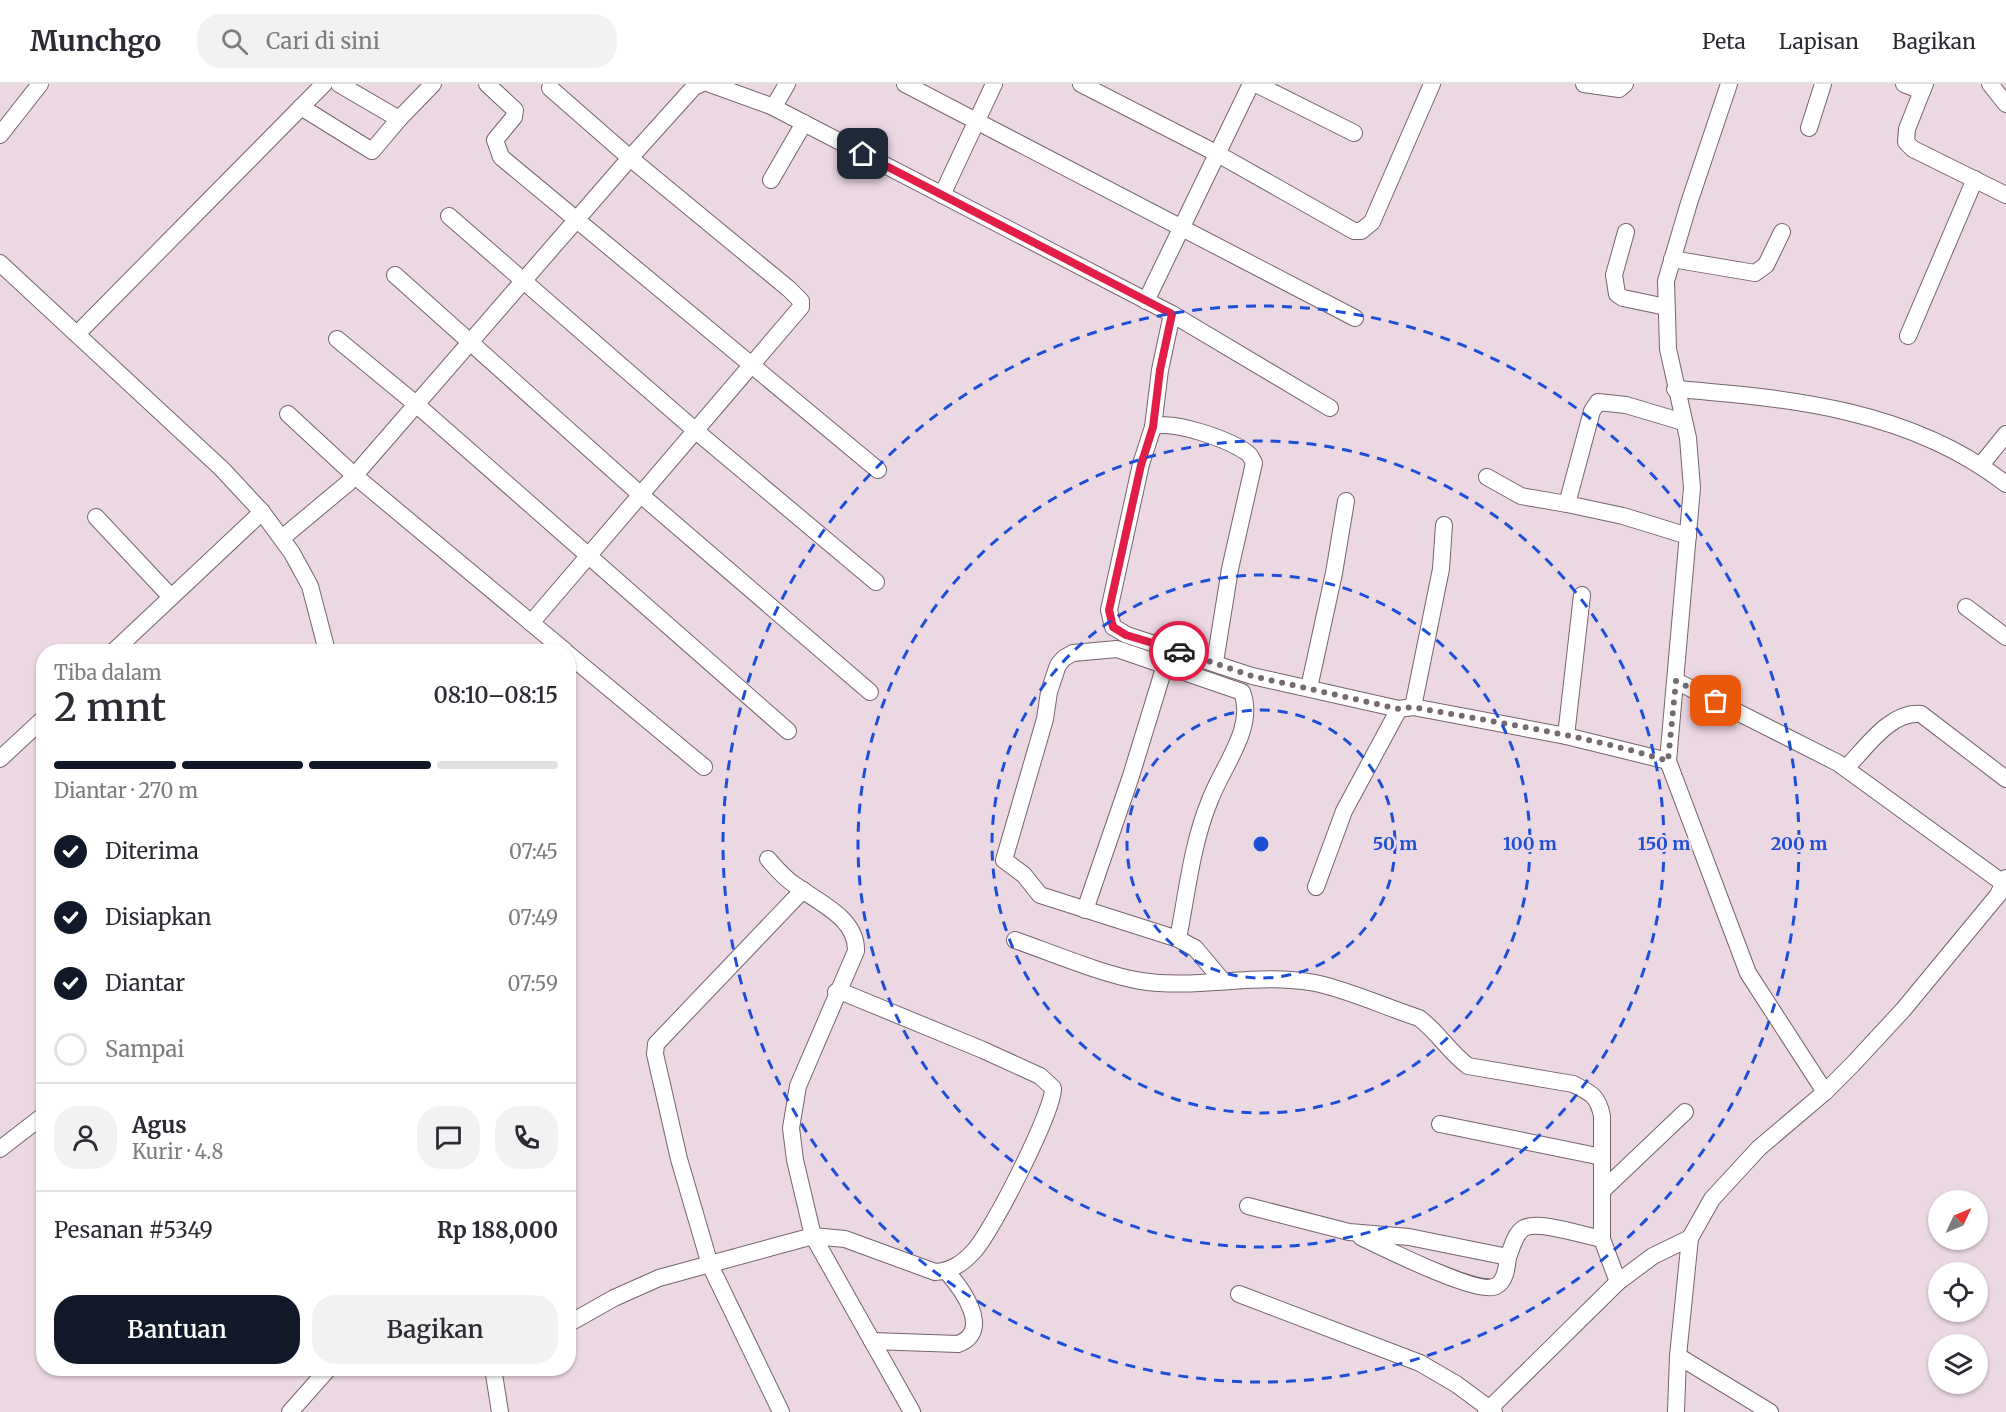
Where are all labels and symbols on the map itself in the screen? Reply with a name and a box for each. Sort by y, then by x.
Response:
pin [837,128,888,179]
courier [1149,621,1209,681]
pin [1690,675,1741,726]
text: 50 m [1373,832,1417,855]
text: 100 m [1503,832,1557,855]
text: 150 m [1638,832,1690,855]
text: 200 m [1771,832,1827,855]
centre of rings [1251,834,1271,854]
north arrow [1928,1190,1988,1250]

